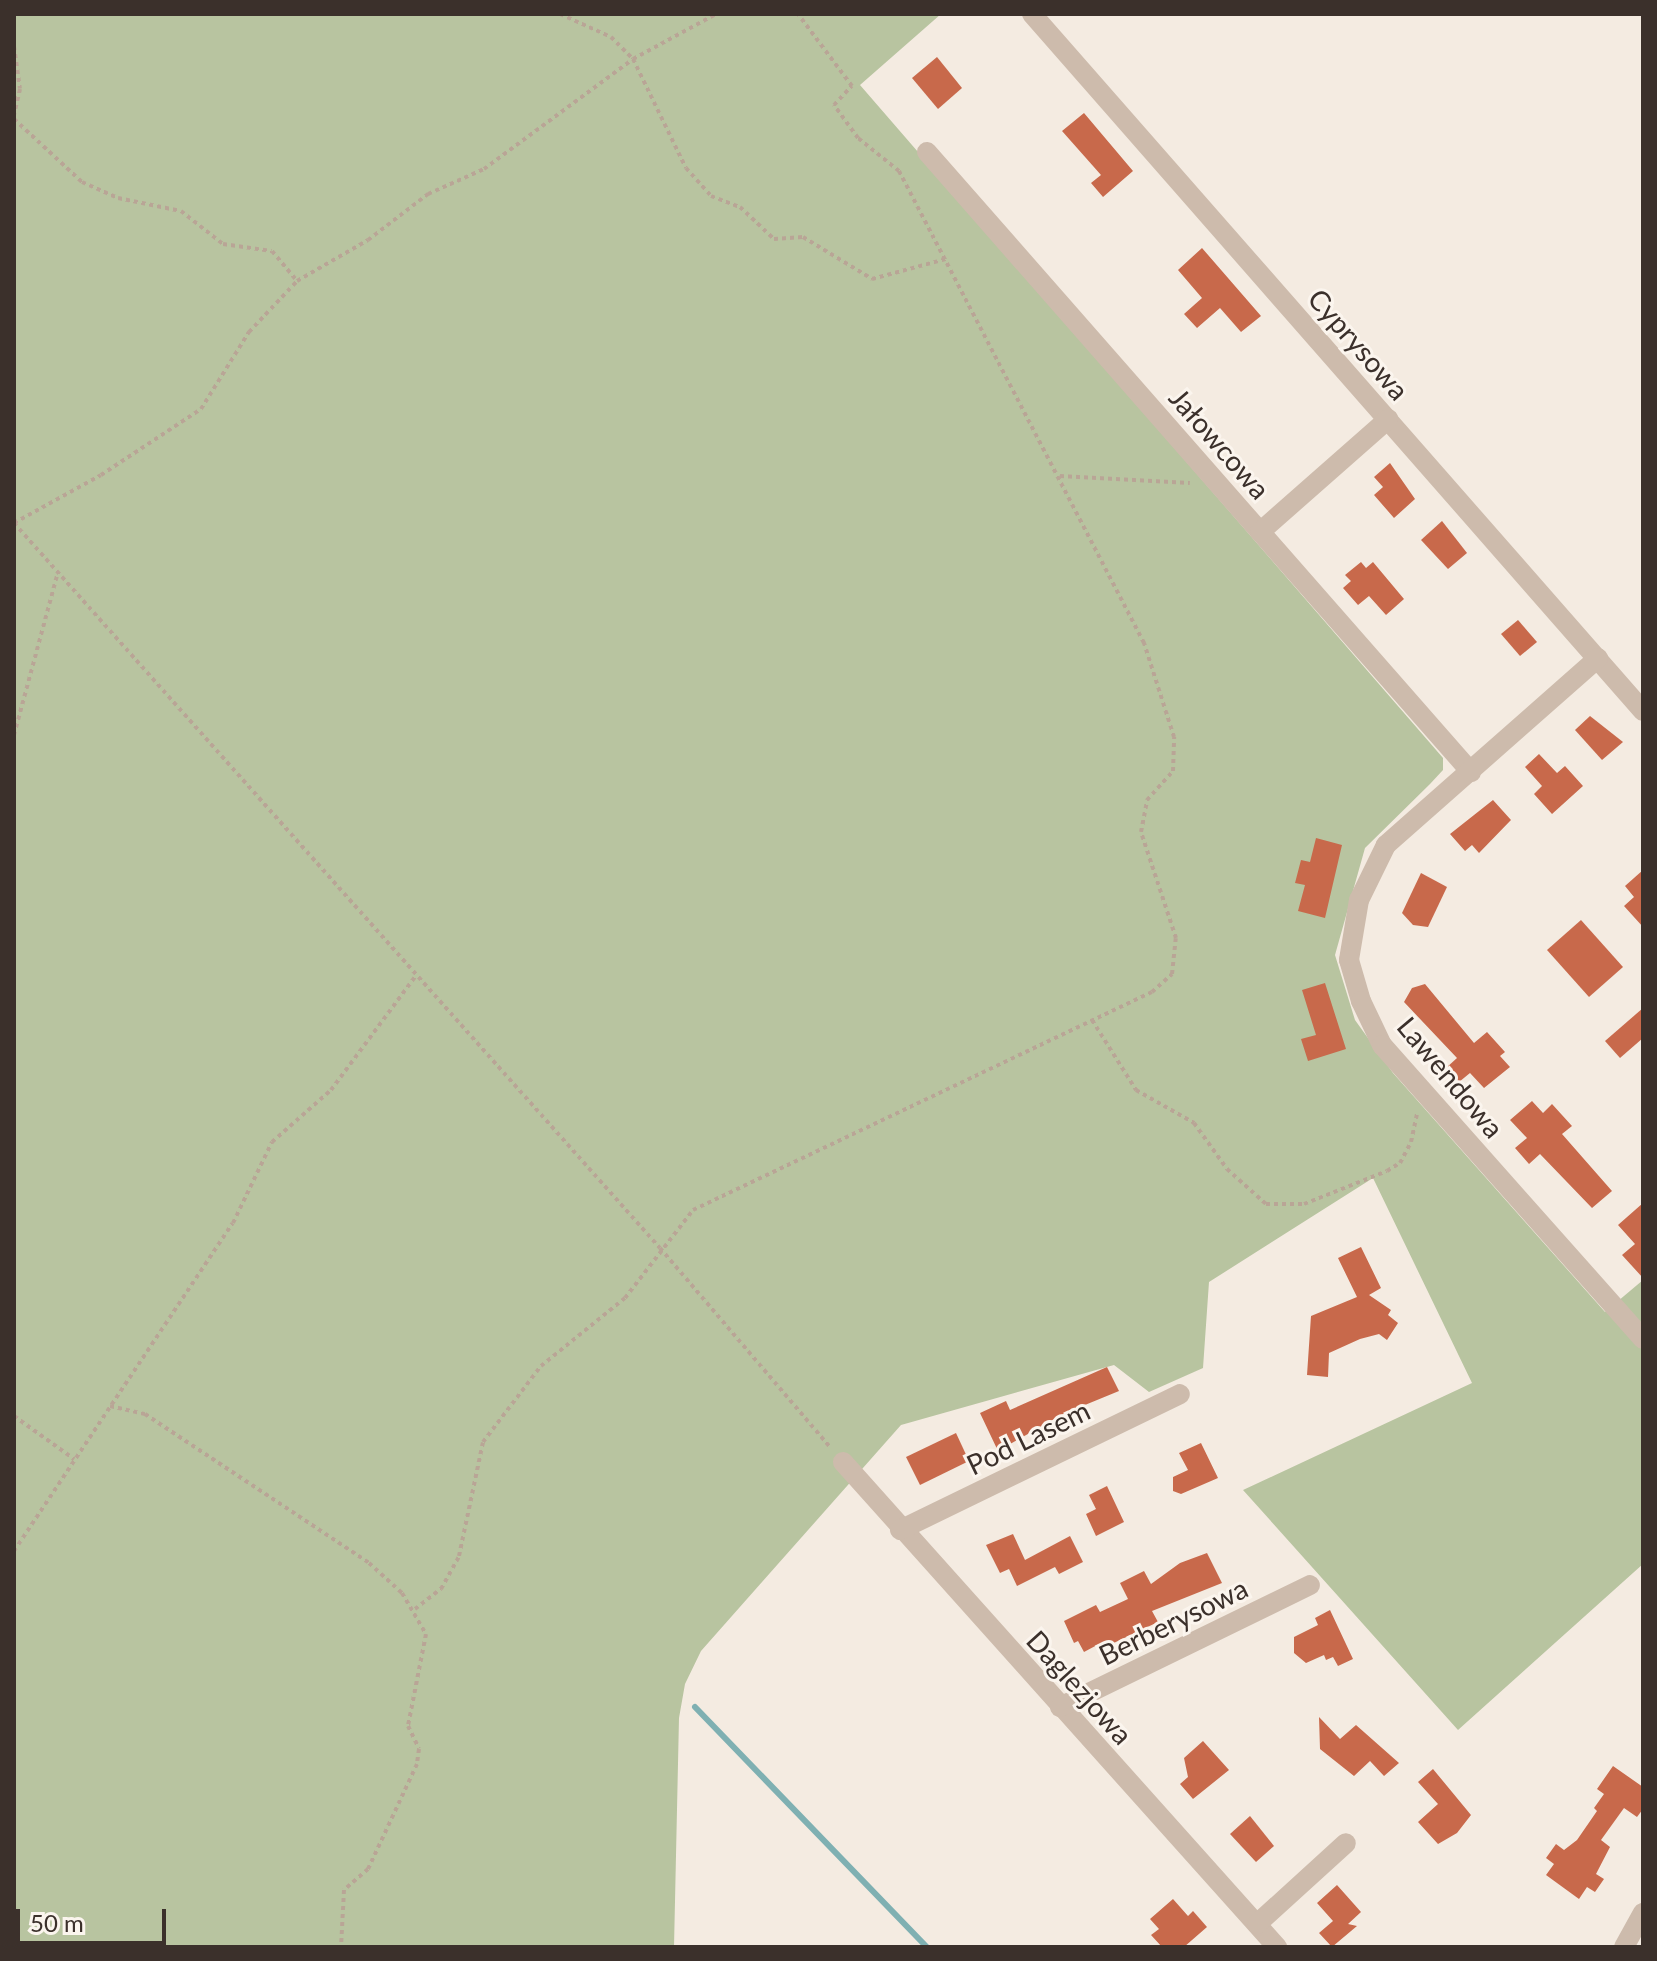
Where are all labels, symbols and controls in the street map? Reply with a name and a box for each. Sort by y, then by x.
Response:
street label: Cyprysowa [1302,282,1416,406]
street label: Jałowcowa [1163,381,1277,505]
street label: Lawendowa [1391,1010,1511,1144]
street label: Pod Lasem [961,1393,1095,1481]
street label: Berberysowa [1093,1571,1253,1671]
street label: Daglezjowa [1020,1623,1140,1751]
scale bar [20,1893,170,1943]
text: 50 m [30,1908,84,1937]

